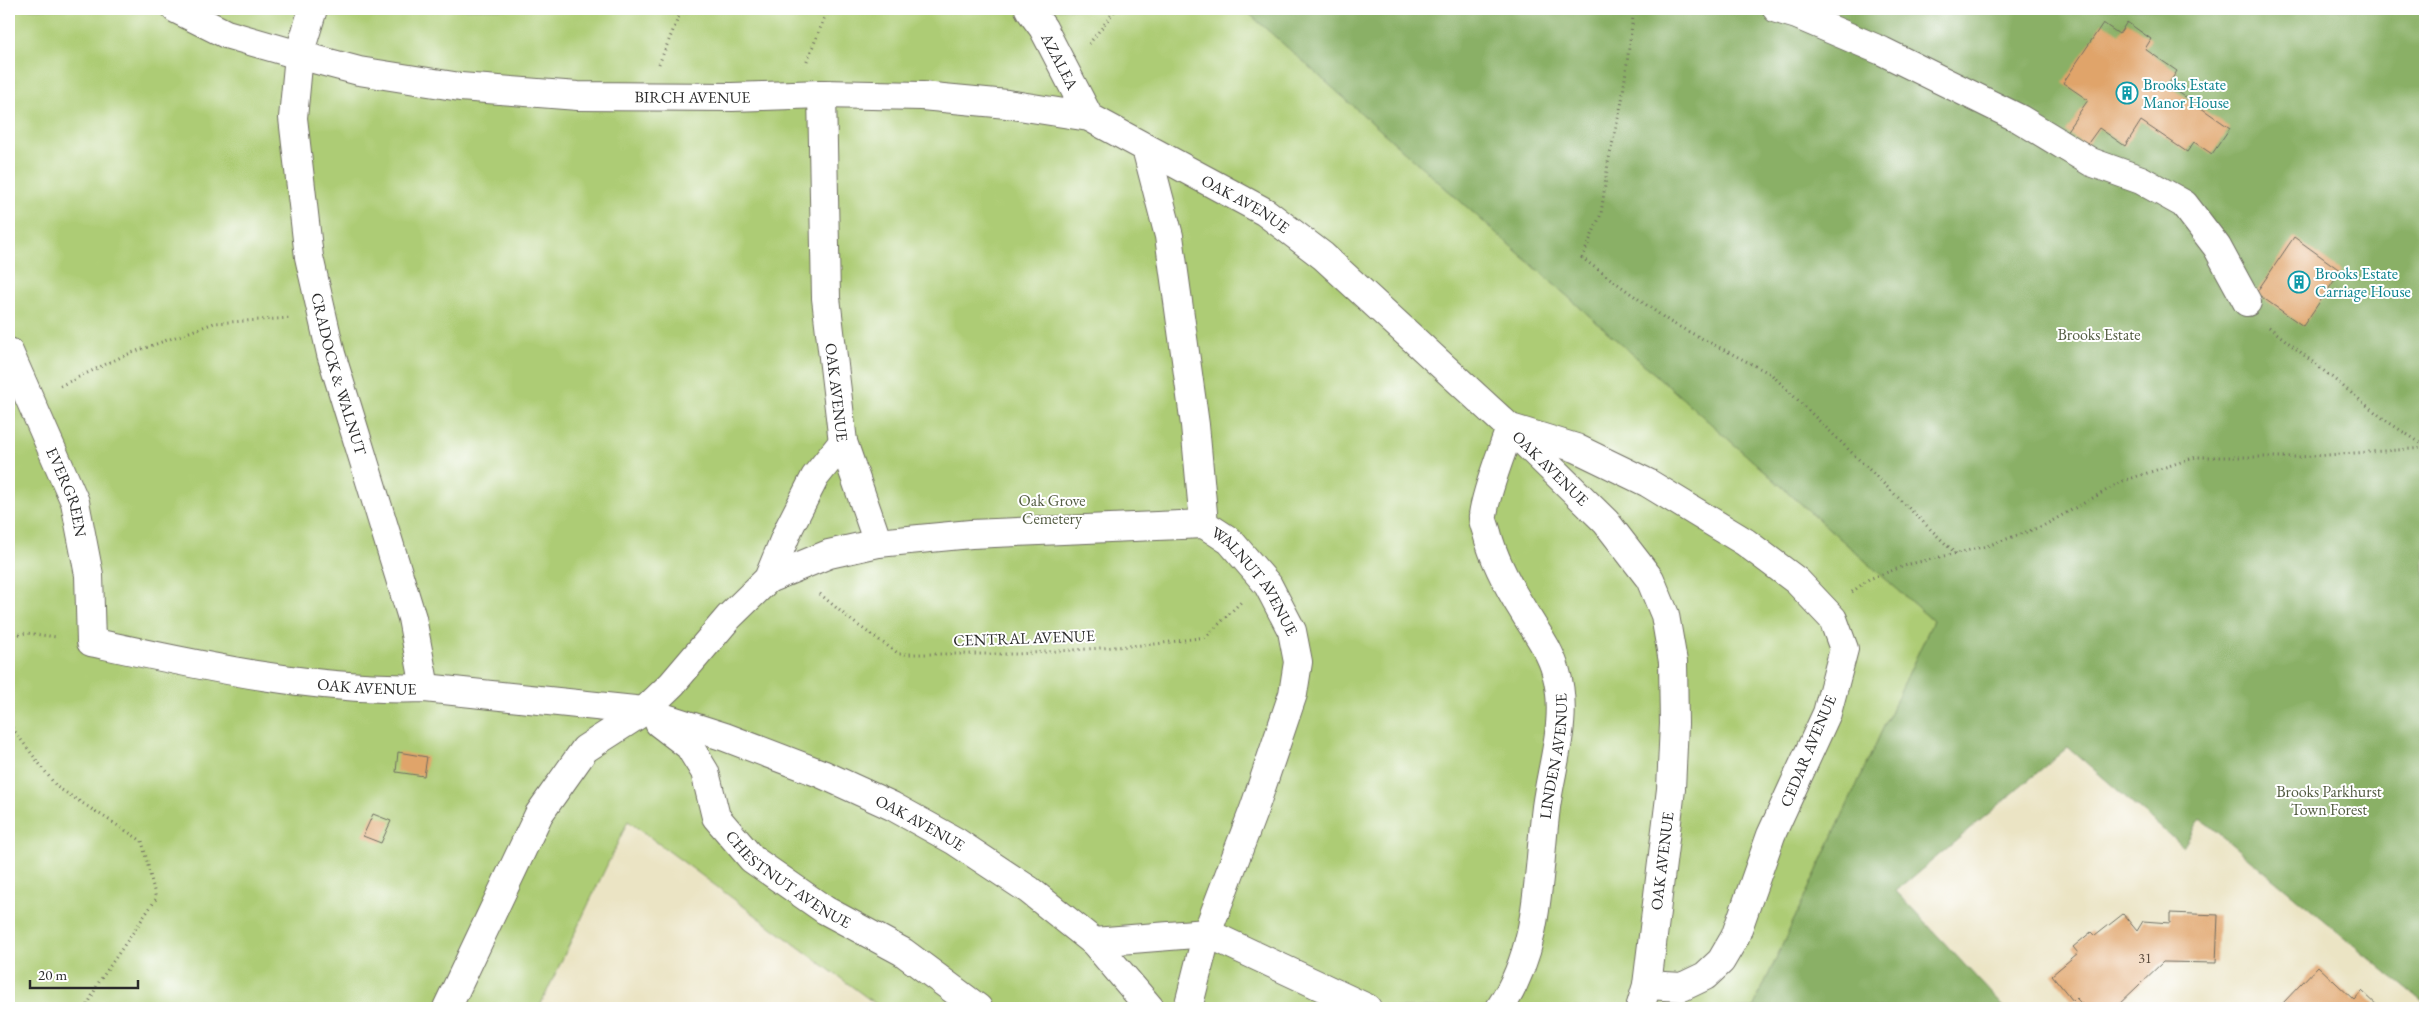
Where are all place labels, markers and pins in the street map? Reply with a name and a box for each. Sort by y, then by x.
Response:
place label: Brooks Estate Manor House [2143,74,2229,113]
building icon: Brooks Estate Manor House [2115,81,2139,105]
place label: Brooks Estate Carriage House [2315,263,2411,302]
building icon: Brooks Estate Carriage House [2287,270,2311,294]

